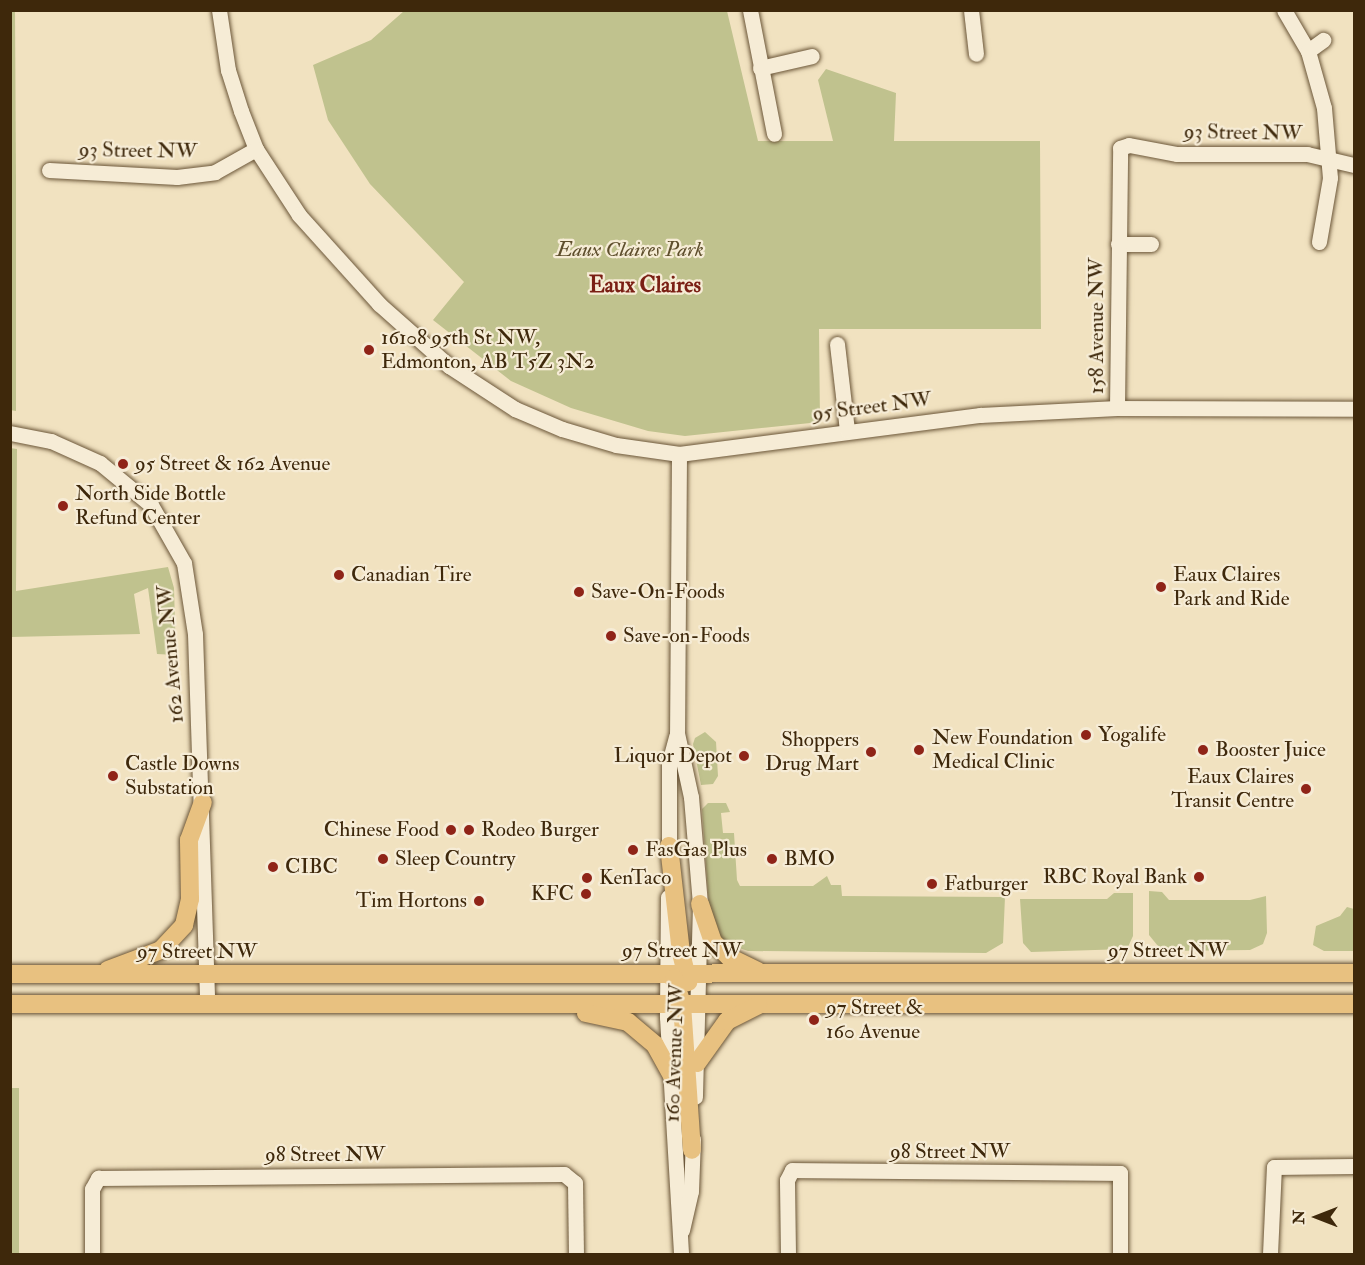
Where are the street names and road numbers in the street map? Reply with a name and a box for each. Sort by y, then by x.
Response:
street label: 93 Street NW [1184,119,1302,147]
street label: 93 Street NW [79,137,197,165]
street label: 158 Avenue NW [1084,258,1110,394]
street label: 95 Street NW [811,387,933,427]
street label: 162 Avenue NW [152,584,190,724]
street label: 97 Street NW [622,938,742,964]
street label: 97 Street NW [1108,938,1228,964]
street label: 97 Street NW [137,939,257,965]
street label: 160 Avenue NW [660,983,690,1123]
street label: 98 Street NW [890,1139,1010,1165]
street label: 98 Street NW [265,1142,385,1168]

